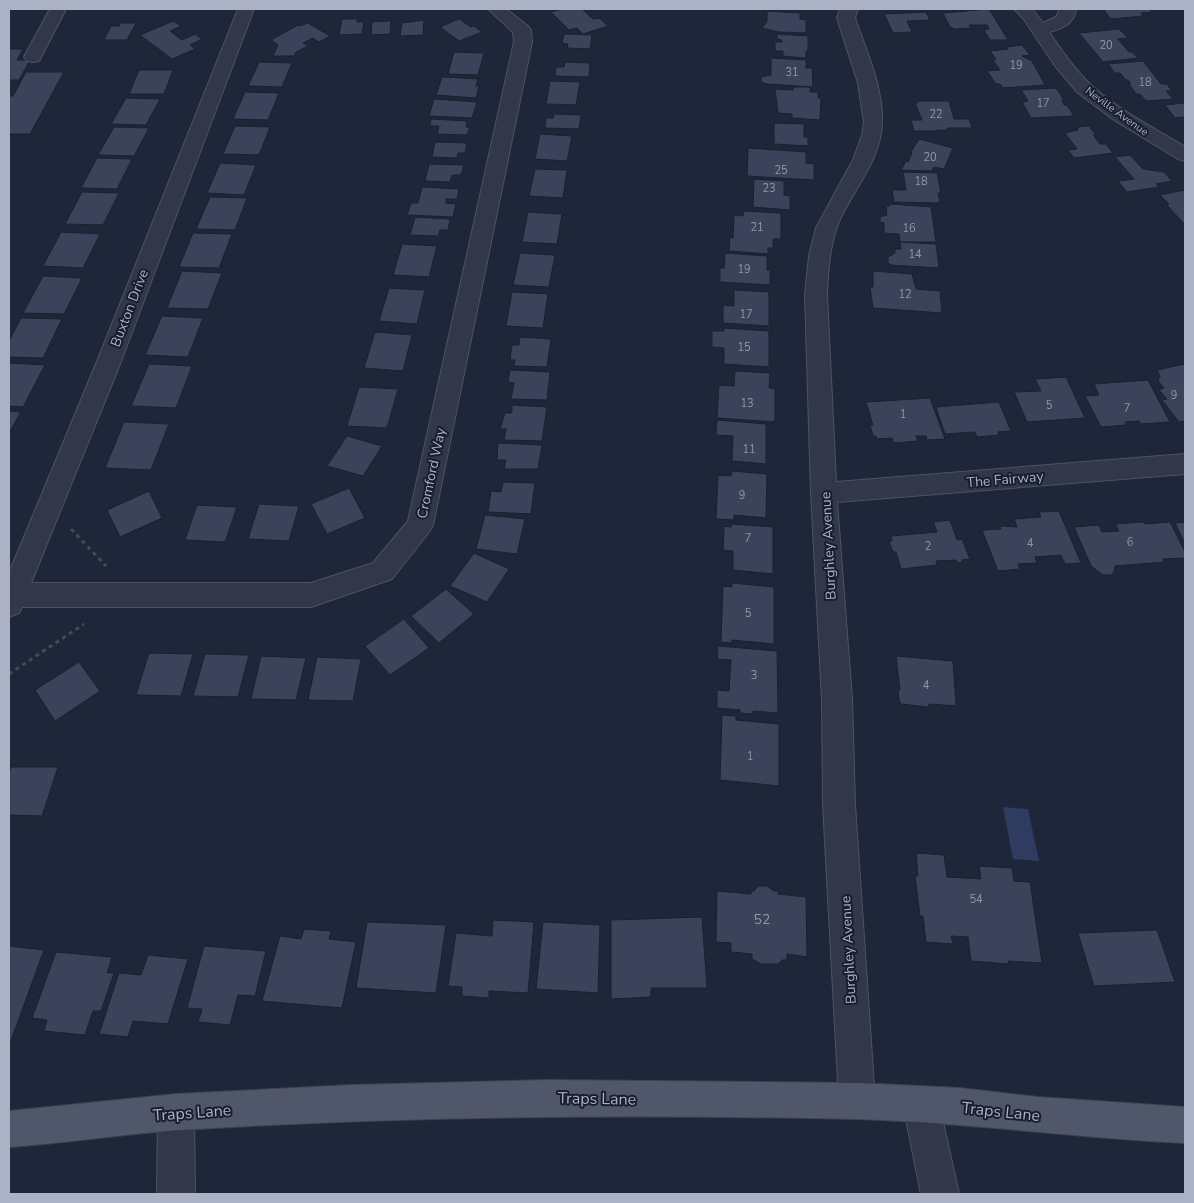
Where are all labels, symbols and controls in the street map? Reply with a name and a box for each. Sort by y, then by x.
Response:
house number: 20 [1099,38,1113,53]
house number: 19 [1009,58,1023,73]
house number: 31 [785,65,799,80]
house number: 18 [1138,75,1152,90]
street label: Neville Avenue [1082,83,1151,140]
house number: 17 [1036,96,1050,111]
house number: 22 [929,107,943,122]
house number: 20 [923,150,937,165]
house number: 25 [774,163,788,178]
house number: 18 [914,174,928,189]
house number: 23 [762,181,776,196]
house number: 21 [750,220,764,235]
house number: 16 [902,221,916,236]
house number: 14 [908,247,922,262]
house number: 19 [737,262,751,277]
street label: Buxton Drive [106,266,153,350]
house number: 12 [898,287,912,302]
house number: 17 [739,307,753,322]
house number: 15 [737,340,751,355]
house number: 9 [1171,388,1177,403]
house number: 13 [740,396,754,411]
house number: 5 [1046,398,1053,413]
house number: 7 [1124,401,1130,416]
house number: 1 [900,407,906,422]
street label: Cromford Way [413,425,451,520]
house number: 11 [742,442,756,457]
street label: The Fairway [966,467,1045,492]
house number: 9 [739,488,745,503]
street label: Burghley Avenue [816,491,841,601]
house number: 7 [745,531,751,546]
house number: 6 [1127,535,1134,550]
house number: 4 [1027,536,1034,551]
house number: 2 [925,539,931,554]
house number: 5 [745,606,752,621]
house number: 3 [751,668,757,683]
house number: 4 [923,678,930,693]
house number: 1 [747,749,753,764]
house number: 54 [969,892,983,907]
street label: Burghley Avenue [836,895,861,1005]
house number: 52 [754,910,770,929]
street label: Traps Lane [558,1087,636,1111]
street label: Traps Lane [961,1097,1041,1127]
street label: Traps Lane [152,1099,232,1127]

